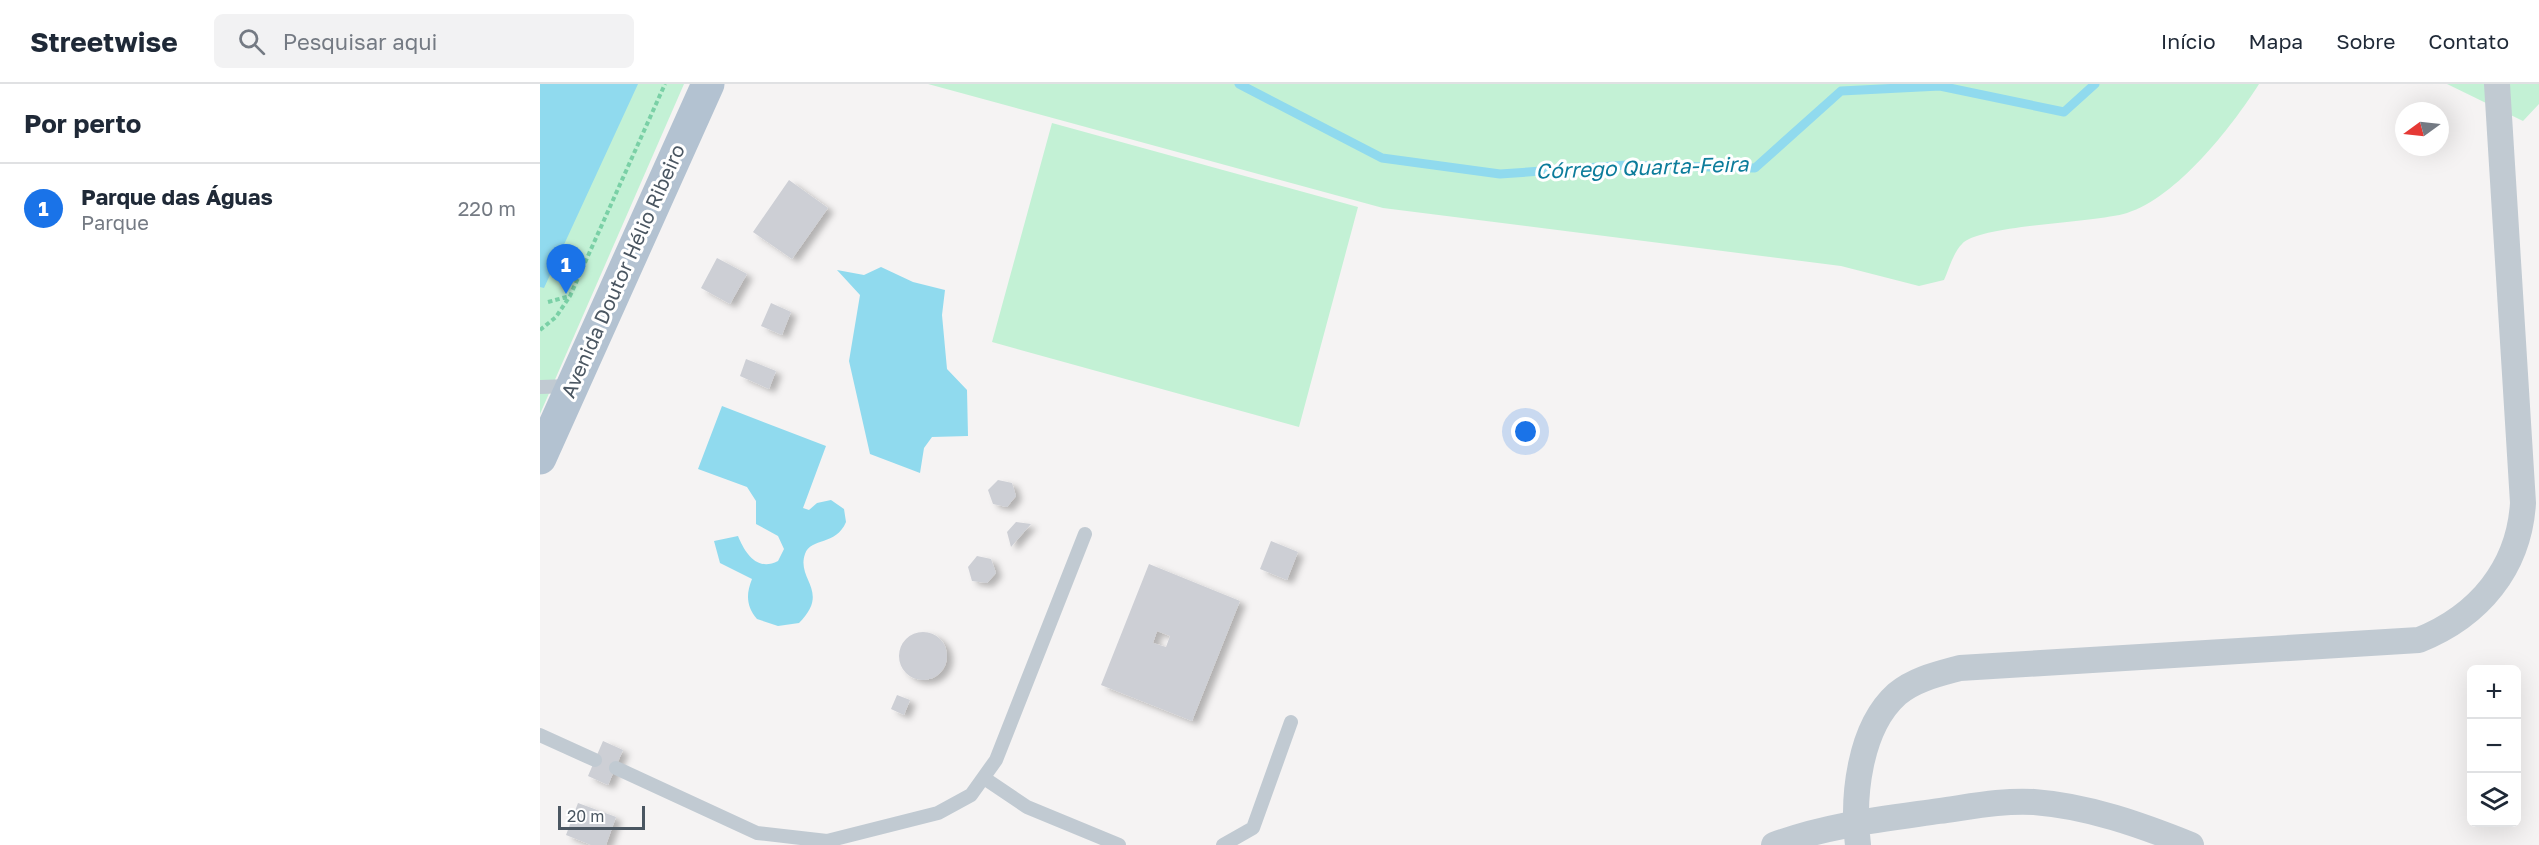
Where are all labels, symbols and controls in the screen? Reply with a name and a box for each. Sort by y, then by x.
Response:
search box [214,14,634,68]
text: Streetwise [30,25,178,58]
icon: search [235,25,268,58]
text: Pesquisar aqui [283,28,437,55]
text: Início [2161,28,2216,54]
text: Mapa [2249,28,2303,54]
text: Sobre [2336,28,2395,54]
text: Contato [2428,28,2509,54]
north arrow [2395,102,2449,156]
text: Por perto [24,108,141,139]
street label: Avenida Doutor Hélio Ribeiro [555,140,689,401]
water label: Córrego Quarta-Feira [1535,150,1750,184]
text: Parque das Águas [81,183,273,210]
text: 1 [38,196,49,220]
text: 220 m [458,196,516,220]
text: Parque [81,210,149,234]
pin: 1 [546,244,586,294]
your location [1511,417,1540,446]
map controls [2467,665,2521,827]
button: + [2467,665,2521,719]
button: − [2467,719,2521,773]
button: layers [2467,773,2521,827]
scale bar [558,803,645,830]
text: 20 m [567,806,604,826]

